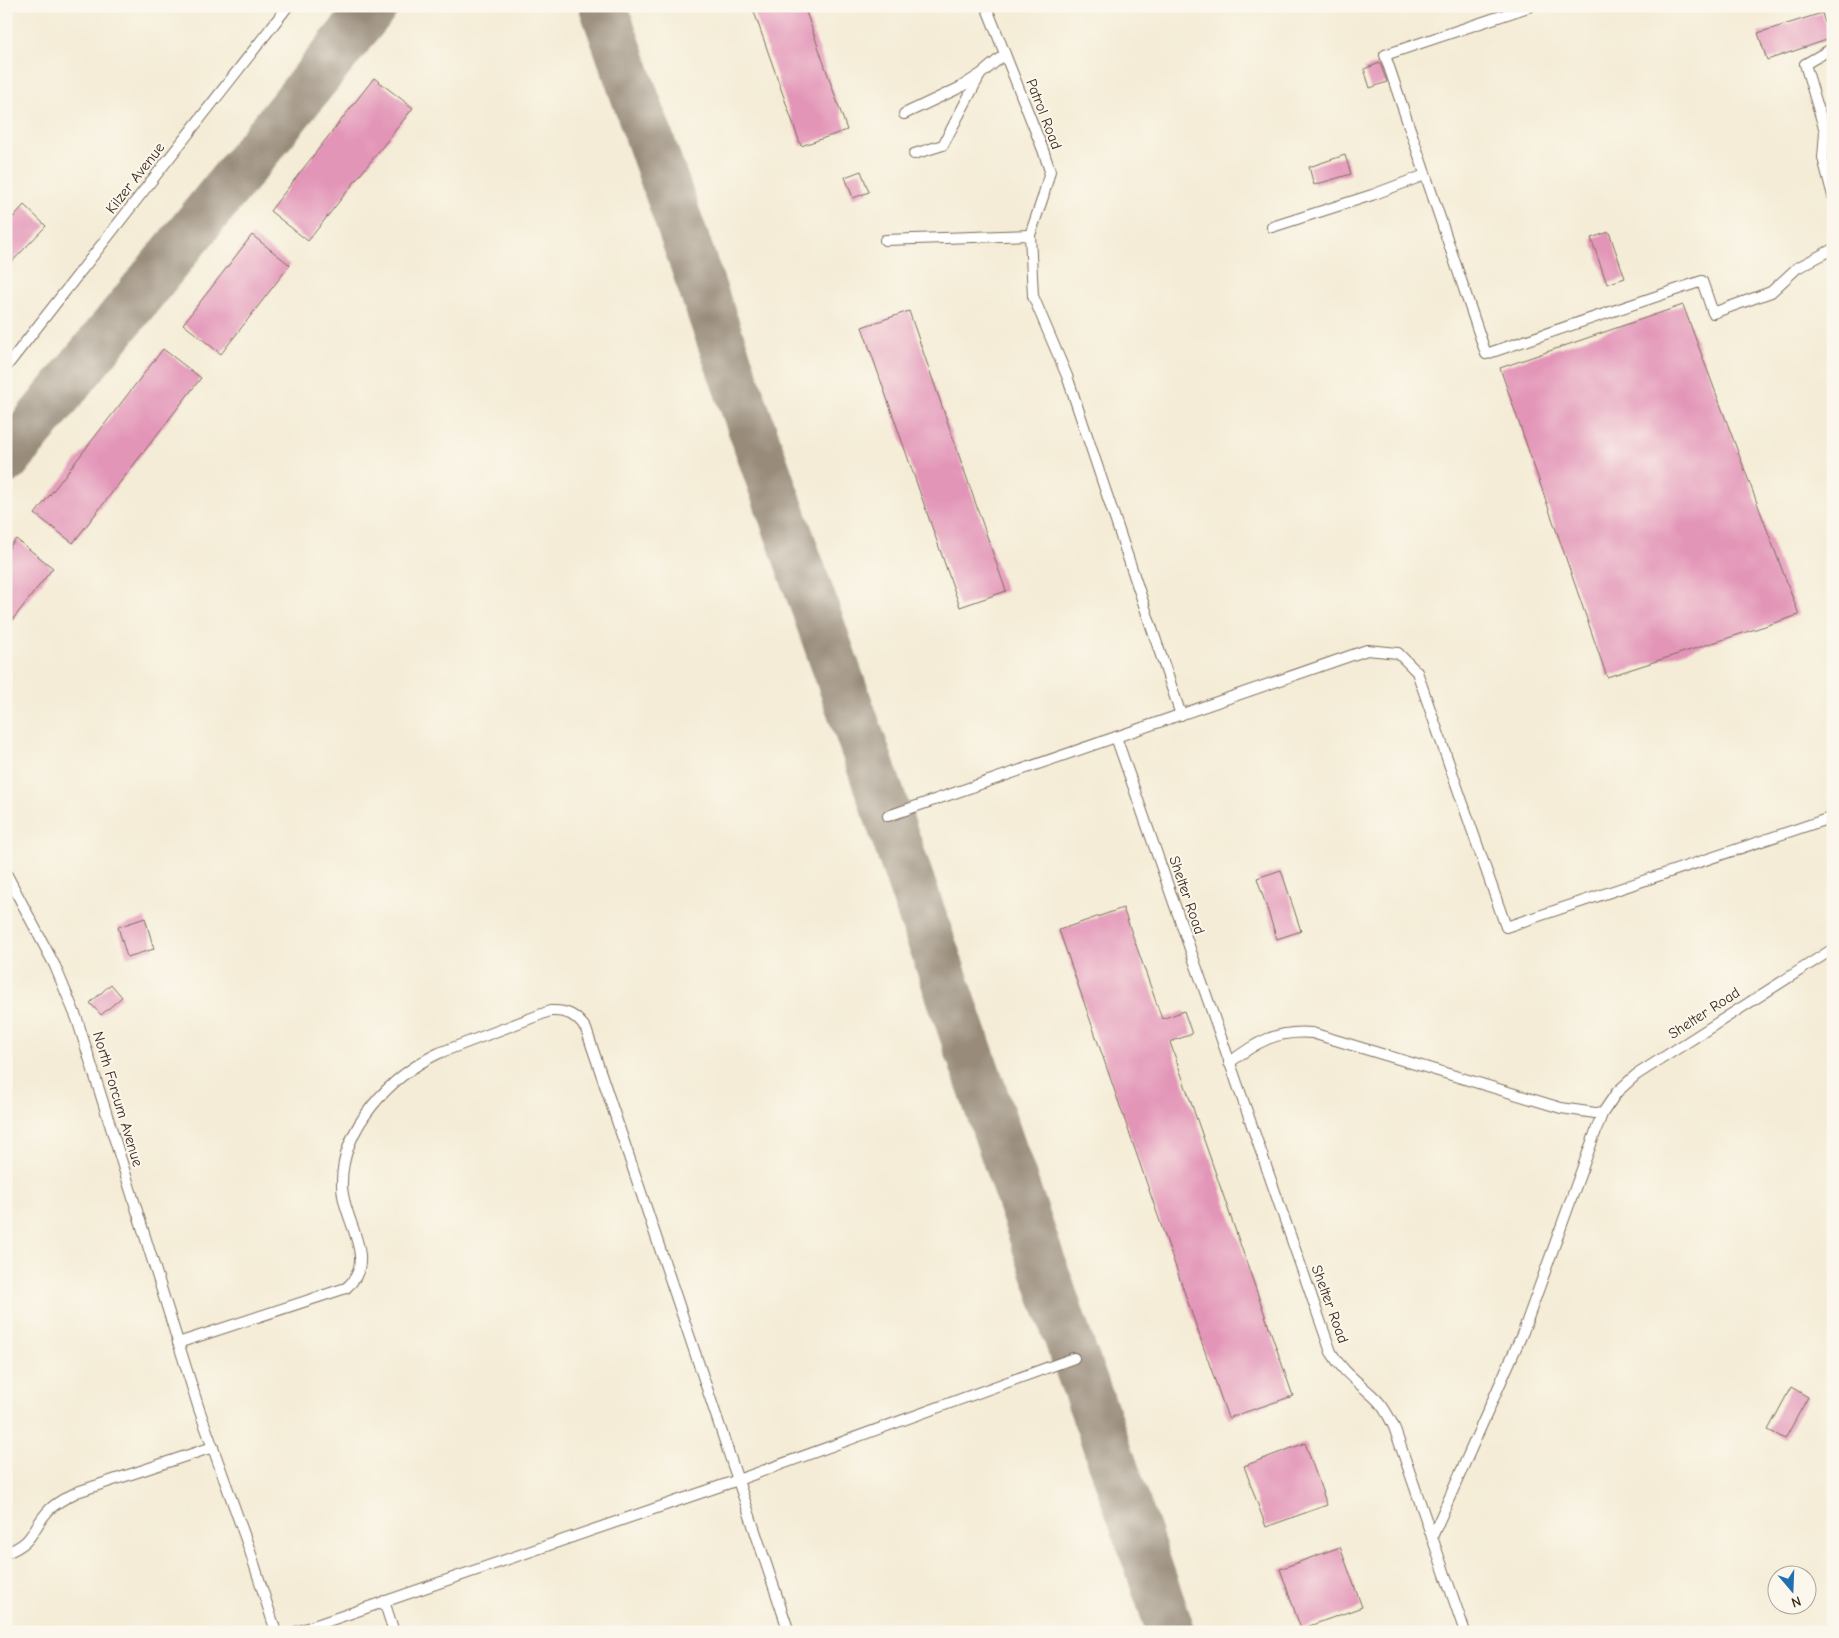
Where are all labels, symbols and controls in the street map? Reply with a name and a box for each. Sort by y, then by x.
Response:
street label: Patrol Road [1022,76,1066,152]
street label: Kilzer Avenue [102,138,169,217]
street label: Shelter Road [1165,853,1209,937]
street label: Shelter Road [1665,983,1743,1043]
street label: North Forcum Avenue [89,1029,147,1169]
street label: Shelter Road [1308,1262,1352,1346]
north arrow [1766,1566,1816,1616]
text: N [1789,1592,1803,1611]

